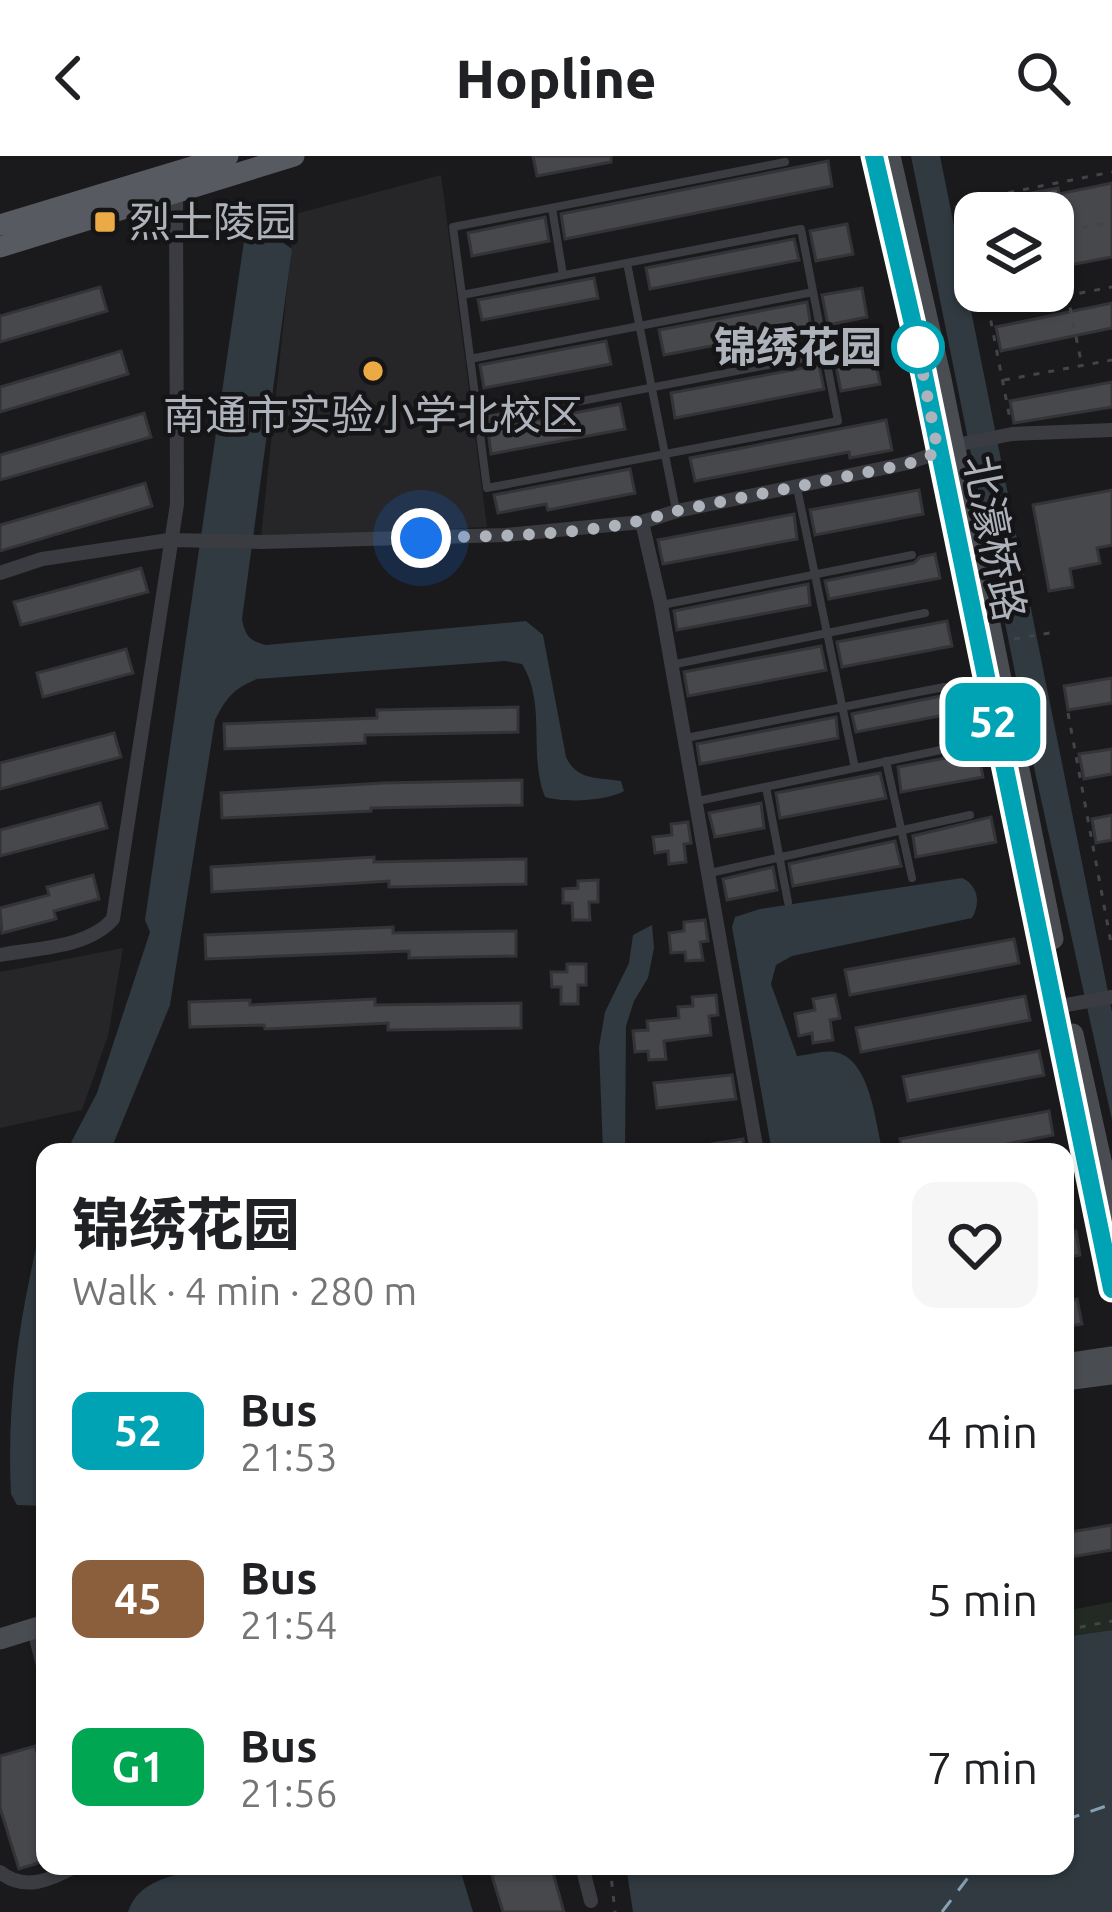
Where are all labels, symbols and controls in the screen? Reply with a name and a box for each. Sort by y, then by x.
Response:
icon: back [36,45,102,111]
icon: search [1010,45,1076,111]
text: Hopline [455,48,657,108]
map controls [954,192,1074,312]
button: layers [954,192,1074,312]
place label: 烈士陵园 [129,198,297,245]
marker: 烈士陵园 [92,209,118,235]
marker: 锦绣花园 [893,322,943,372]
place label: 锦绣花园 [714,323,882,370]
marker: 南通市实验小学北校区 [360,358,386,384]
place label: 南通市实验小学北校区 [163,391,583,438]
street label: 北濠桥路 [956,451,1035,625]
your location [391,508,451,568]
line badge: 52 [939,683,1047,761]
text: 52 [969,698,1017,745]
button: heart [912,1182,1038,1308]
text: 锦绣花园 [72,1192,300,1256]
text: Walk · 4 min · 280 m [72,1269,417,1312]
text: Bus [240,1384,317,1435]
text: 4 min [927,1406,1038,1457]
text: 52 [114,1407,162,1454]
text: 21:53 [240,1435,338,1478]
text: Bus [240,1552,317,1603]
text: 5 min [927,1574,1038,1625]
text: 45 [114,1575,162,1622]
text: 21:54 [240,1603,338,1646]
text: Bus [240,1720,317,1771]
text: 7 min [927,1742,1038,1793]
text: G1 [112,1743,164,1790]
text: 21:56 [240,1771,338,1814]

